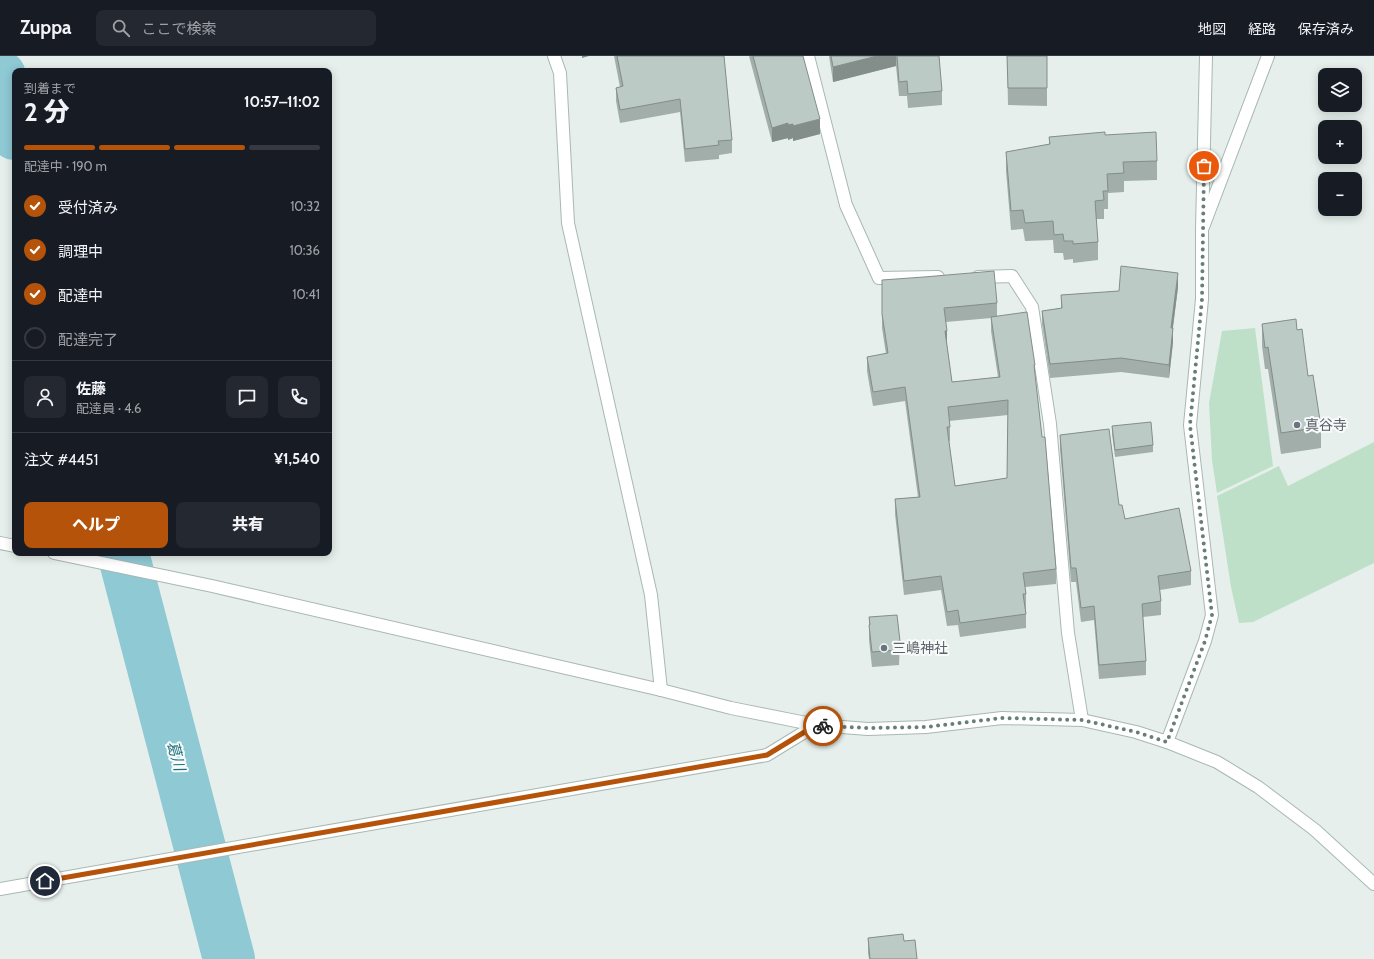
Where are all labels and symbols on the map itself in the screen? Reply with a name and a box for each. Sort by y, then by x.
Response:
pin [1187,149,1221,183]
place label: 真谷寺 [1305,416,1347,434]
marker: 真谷寺 [1292,420,1302,430]
place label: 三嶋神社 [892,639,948,657]
marker: 三嶋神社 [879,643,889,653]
courier [803,706,843,746]
water label: 葛川 [163,739,189,775]
pin [28,864,62,898]

